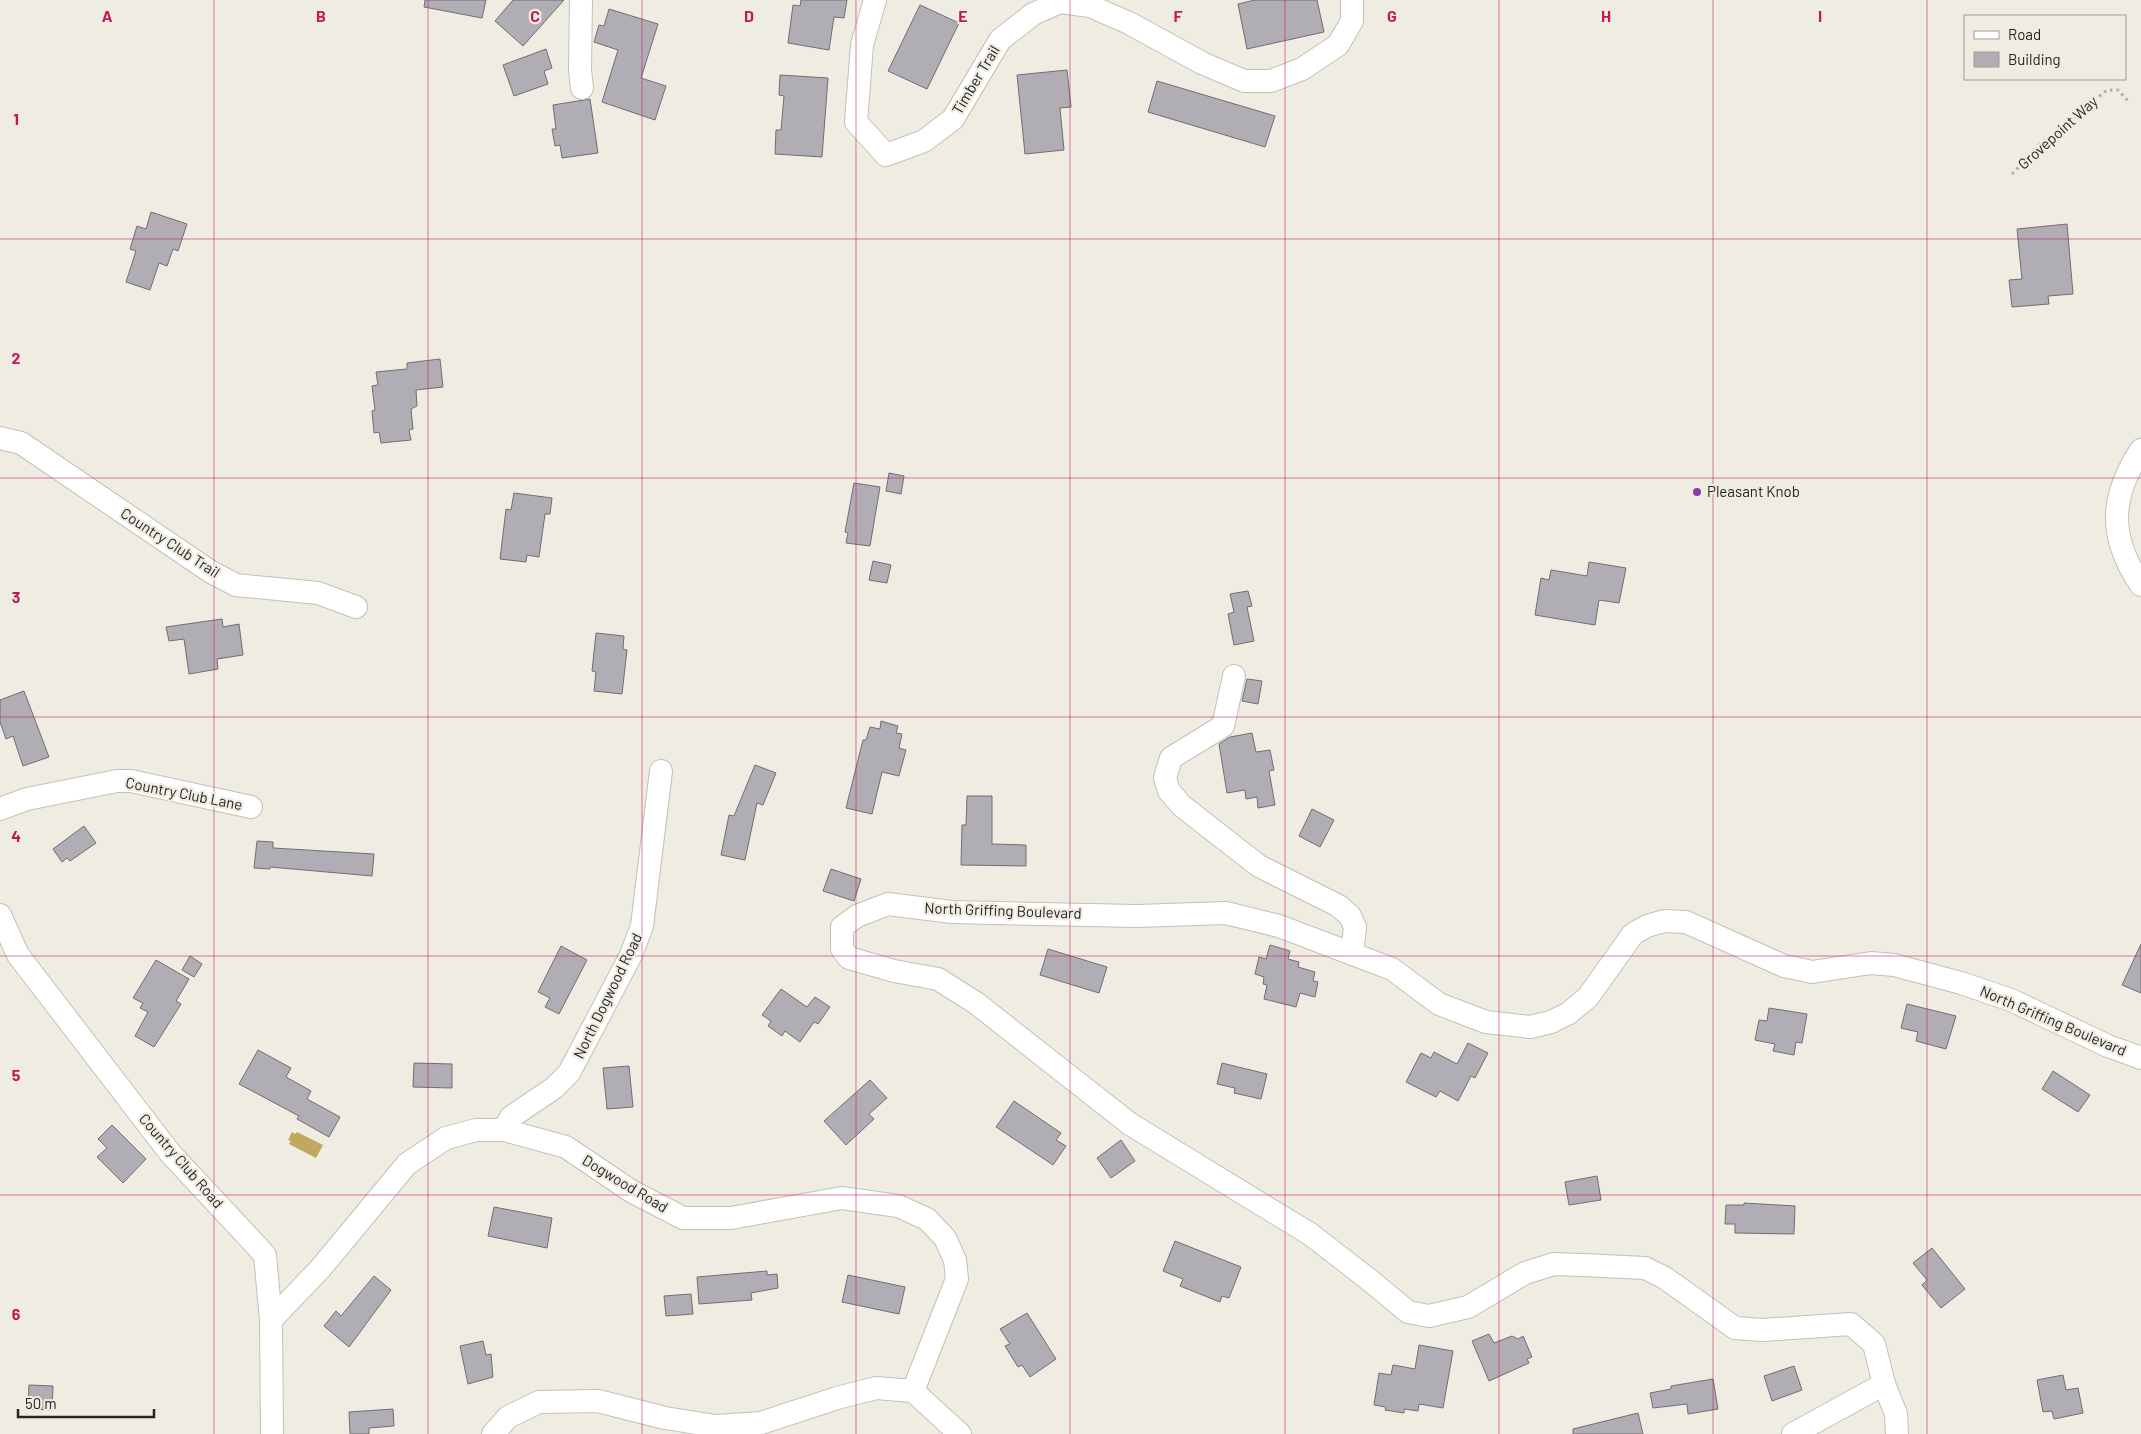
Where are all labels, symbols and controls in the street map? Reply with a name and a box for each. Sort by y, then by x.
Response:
text: A [102,6,113,25]
text: B [316,6,326,25]
text: C [530,6,540,25]
text: D [744,6,754,25]
text: E [958,6,968,25]
text: F [1174,6,1183,25]
text: G [1387,6,1397,25]
text: H [1601,6,1611,25]
text: I [1818,6,1822,25]
legend [1964,15,2126,80]
text: Road [2008,25,2041,43]
street label: Timber Trail [948,42,1003,117]
text: Building [2008,50,2061,68]
street label: Grovepoint Way [2014,92,2101,173]
text: 1 [13,109,19,128]
text: 2 [12,348,21,367]
place label: Pleasant Knob [1707,482,1800,500]
marker: Pleasant Knob [1691,486,1703,498]
street label: Country Club Trail [118,503,223,581]
text: 3 [12,587,20,606]
street label: Country Club Lane [124,773,244,813]
text: 4 [11,826,21,845]
street label: North Griffing Boulevard [924,898,1082,922]
street label: North Dogwood Road [569,930,645,1061]
street label: North Griffing Boulevard [1977,981,2129,1059]
text: 5 [12,1065,21,1084]
street label: Country Club Road [136,1109,228,1211]
street label: Dogwood Road [579,1151,672,1216]
text: 6 [12,1304,21,1323]
scale bar [18,1386,154,1418]
text: 50 m [25,1394,57,1412]

